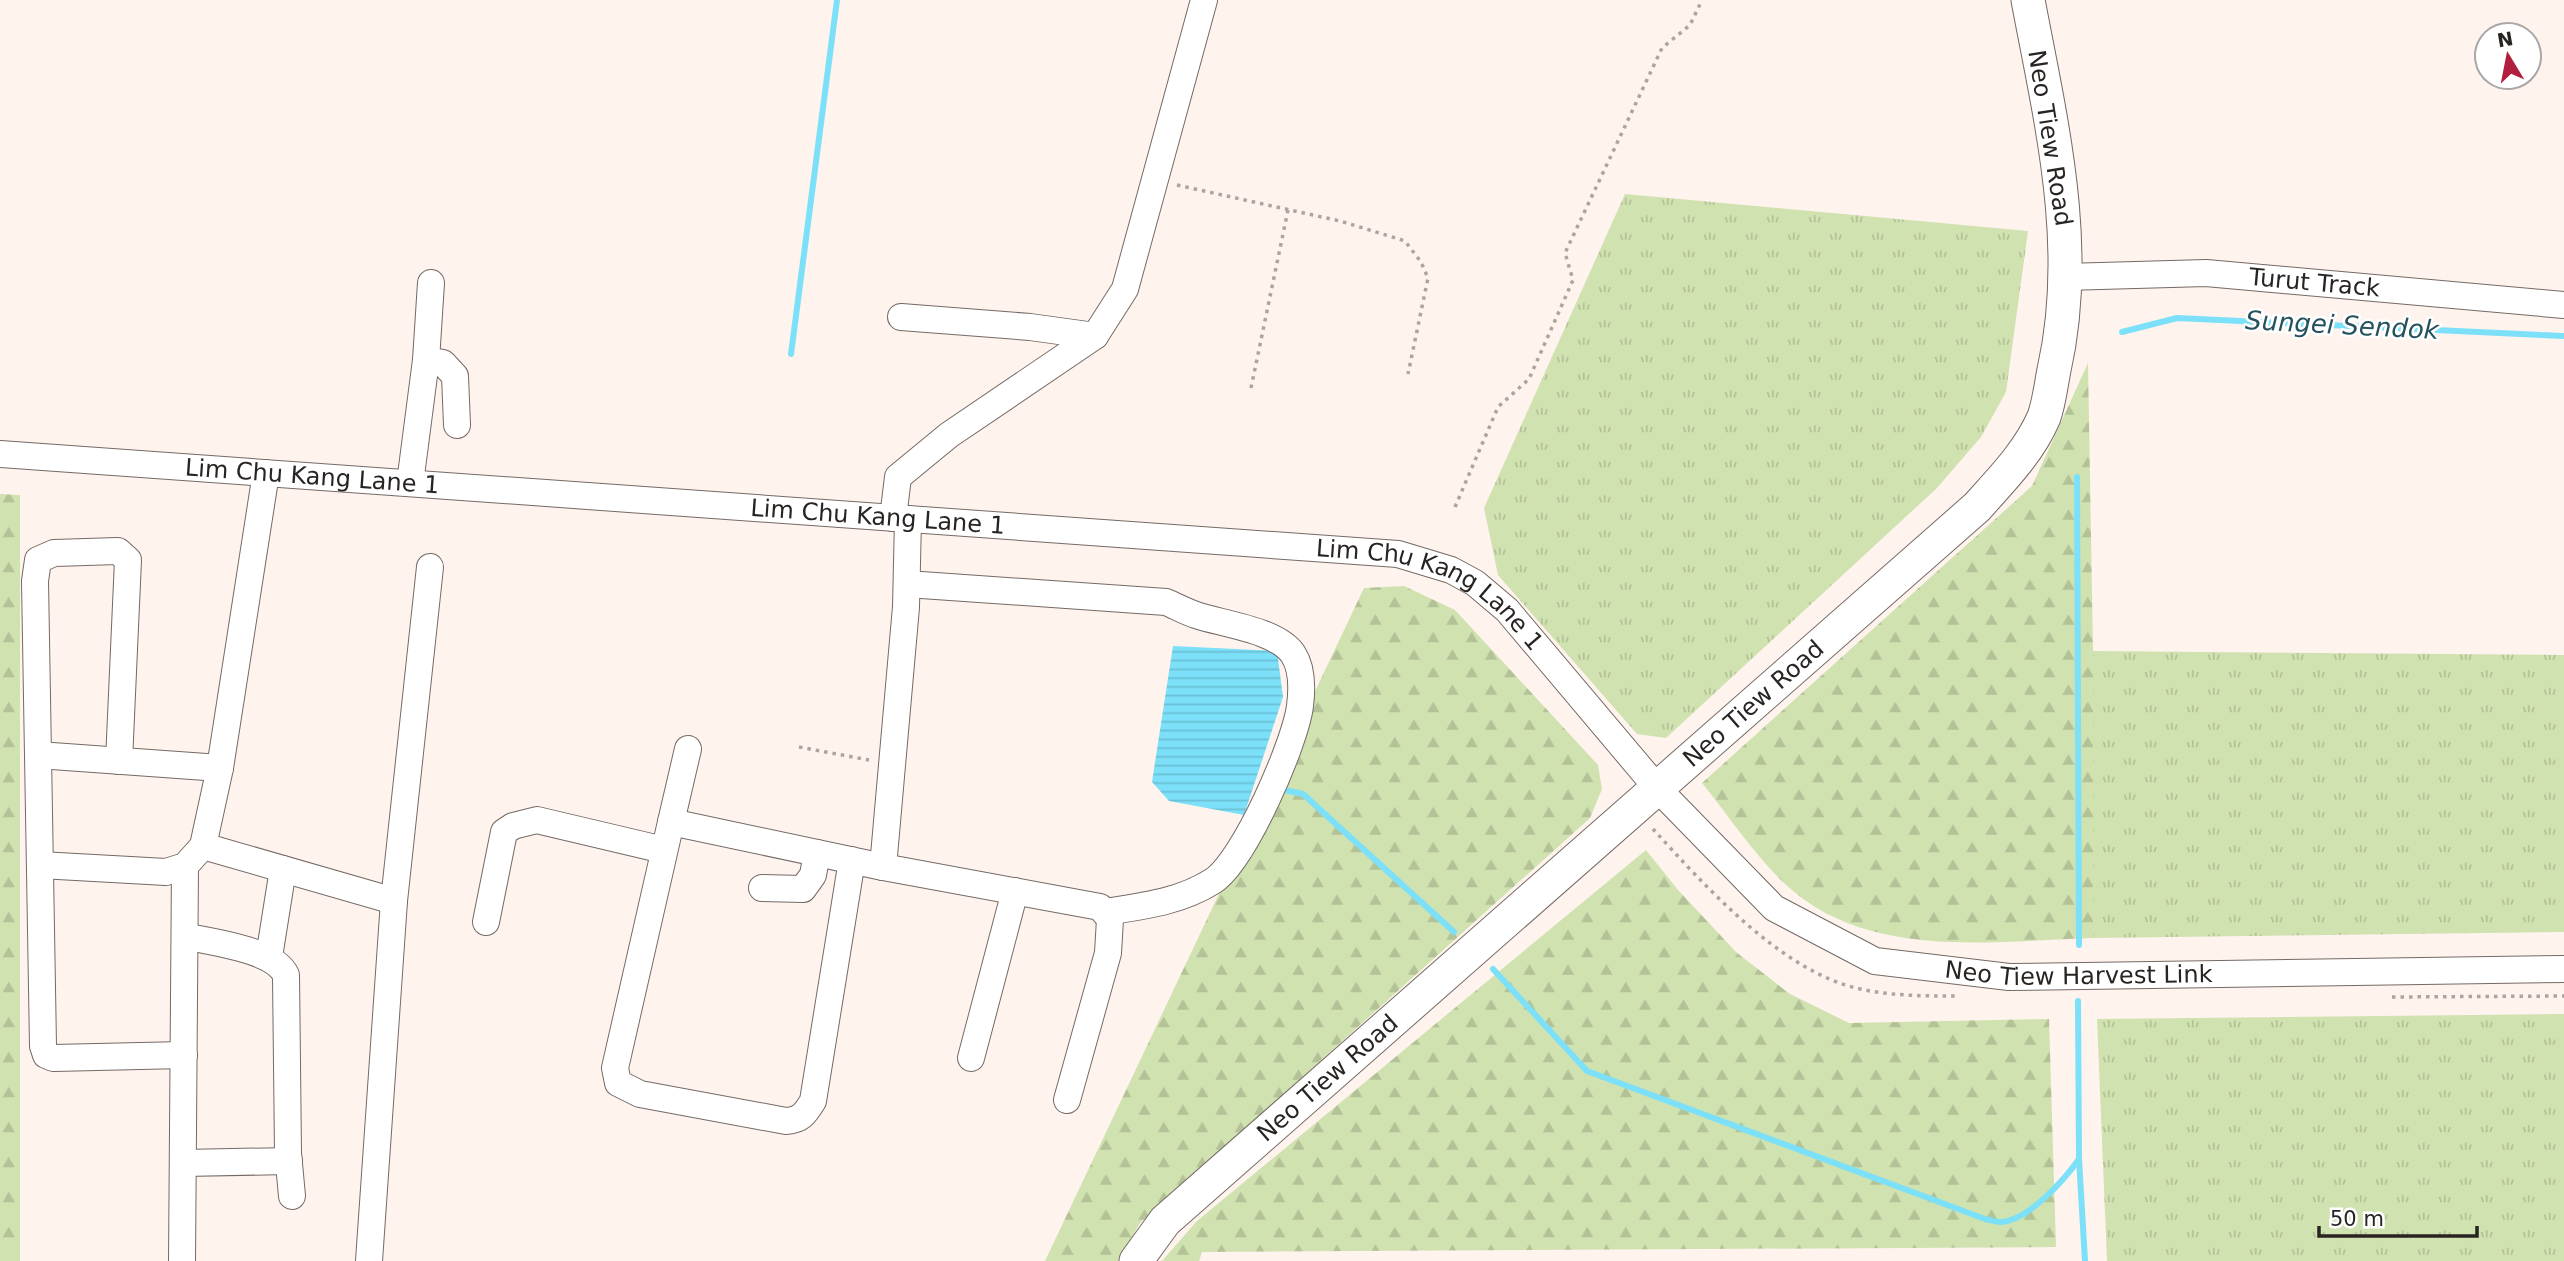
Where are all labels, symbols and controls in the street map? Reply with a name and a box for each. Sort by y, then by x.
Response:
north arrow [2473,21,2543,91]
text: N [2495,27,2515,51]
street label: Neo Tiew Road [2022,48,2078,228]
street label: Turut Track [2247,263,2381,302]
water label: Sungei Sendok [2244,305,2441,345]
street label: Lim Chu Kang Lane 1 [184,453,440,499]
street label: Lim Chu Kang Lane 1 [750,494,1006,540]
street label: Lim Chu Kang Lane 1 [1315,534,1549,656]
street label: Neo Tiew Road [1677,634,1830,773]
street label: Neo Tiew Harvest Link [1943,955,2213,992]
street label: Neo Tiew Road [1252,1009,1404,1147]
scale bar [2319,1194,2476,1238]
text: 50 m [2330,1207,2384,1231]

